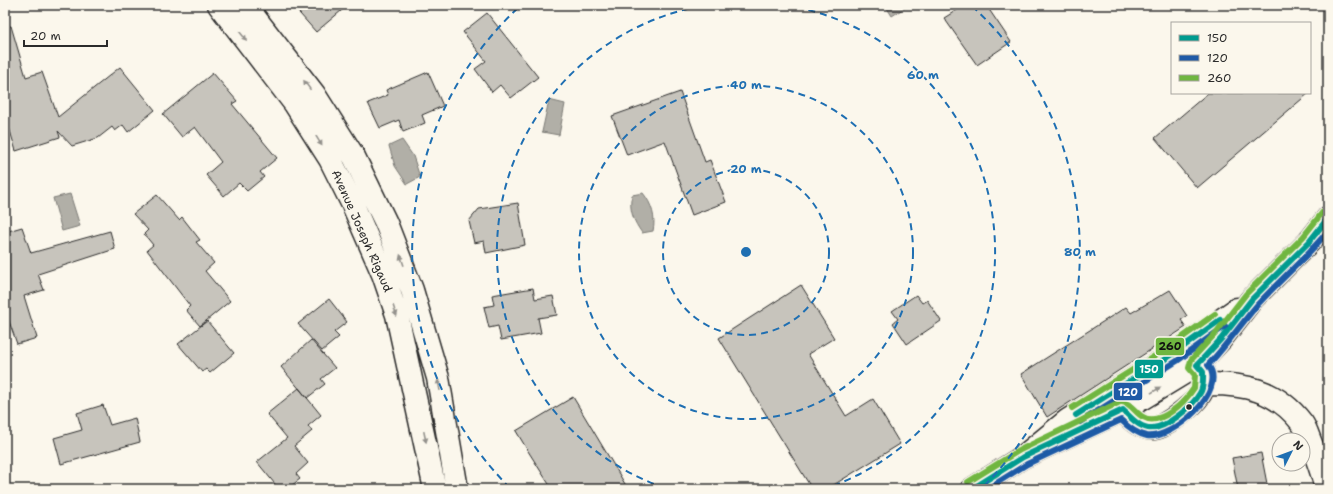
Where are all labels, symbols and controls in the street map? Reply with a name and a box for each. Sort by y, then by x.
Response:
scale bar [24,22,107,48]
legend [1171,22,1311,94]
text: 20 m [30,28,61,44]
one-way arrow [239,30,248,41]
text: 150 [1207,30,1227,46]
text: 120 [1207,50,1228,66]
text: 60 m [907,67,939,83]
text: 260 [1207,70,1231,86]
text: 40 m [730,77,762,93]
one-way arrow [303,80,311,90]
one-way arrow [315,136,322,147]
text: 20 m [730,161,762,177]
street label: Avenue Joseph Rigaud [328,167,396,295]
text: 80 m [1064,244,1096,260]
centre of rings [739,245,753,259]
one-way arrow [398,254,404,266]
one-way arrow [392,305,398,317]
line badge: 260 [1155,337,1185,356]
text: 260 [1159,339,1182,354]
line badge: 150 [1134,359,1164,379]
text: 150 [1139,362,1159,377]
one-way arrow [436,379,442,391]
line badge: 120 [1113,382,1143,401]
text: 120 [1118,385,1138,400]
one-way arrow [1151,386,1161,394]
unlabelled marker [1184,402,1194,412]
one-way arrow [423,431,429,443]
north arrow [1271,432,1311,472]
text: N [1290,437,1307,454]

